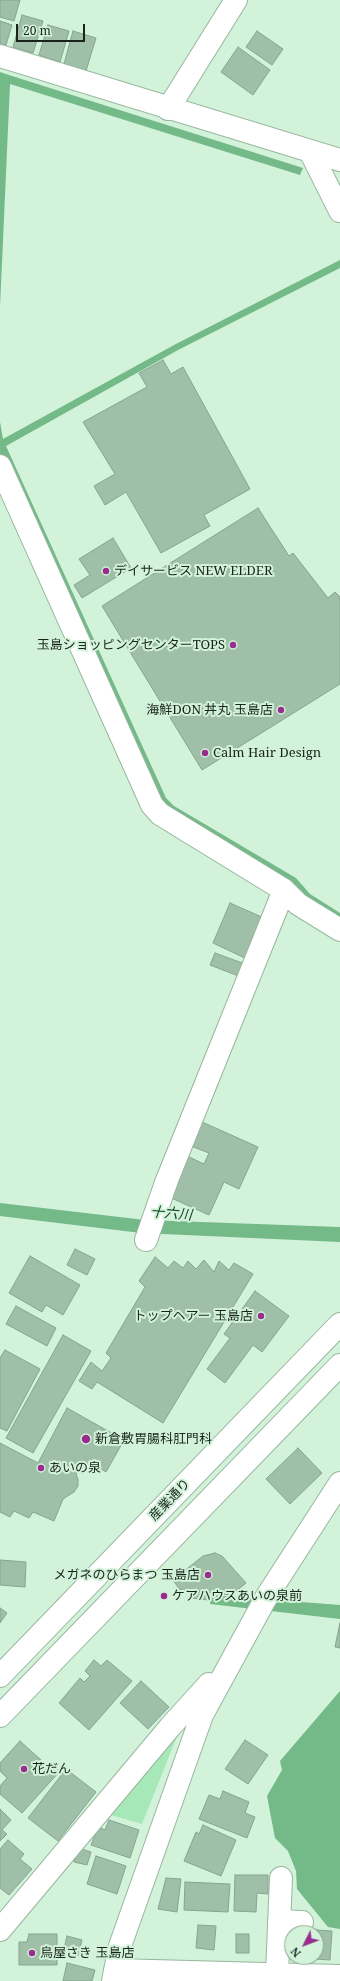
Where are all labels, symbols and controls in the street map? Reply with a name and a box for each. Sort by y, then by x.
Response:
scale bar [18,16,87,42]
text: 20 m [23,22,51,39]
place label: デイサービス NEW ELDER [114,563,272,579]
marker: デイサービス NEW ELDER [101,566,111,576]
place label: 玉島ショッピングセンターTOPS [37,637,225,653]
marker: 玉島ショッピングセンターTOPS [228,640,238,650]
place label: 海鮮DON 丼丸 玉島店 [146,702,273,718]
marker: 海鮮DON 丼丸 玉島店 [276,705,286,715]
place label: Calm Hair Design [213,745,321,761]
marker: Calm Hair Design [200,748,210,758]
water label: 十六川 [149,1204,193,1224]
place label: トップヘアー 玉島店 [133,1308,253,1324]
marker: トップヘアー 玉島店 [256,1311,266,1321]
place label: 新倉敷胃腸科肛門科 [95,1431,212,1447]
marker: 新倉敷胃腸科肛門科 [80,1433,92,1445]
place label: あいの泉 [49,1460,101,1476]
marker: あいの泉 [36,1463,46,1473]
street label: 産業通り [146,1476,194,1524]
place label: メガネのひらまつ 玉島店 [54,1567,200,1583]
marker: メガネのひらまつ 玉島店 [203,1570,213,1580]
place label: ケアハウスあいの泉前 [172,1588,302,1604]
marker: ケアハウスあいの泉前 [159,1591,169,1601]
place label: 花だん [32,1761,71,1777]
marker: 花だん [19,1764,29,1774]
north arrow [284,1925,324,1965]
text: N [287,1944,304,1961]
place label: 鳥屋さき 玉島店 [40,1945,134,1961]
marker: 鳥屋さき 玉島店 [27,1948,37,1958]

